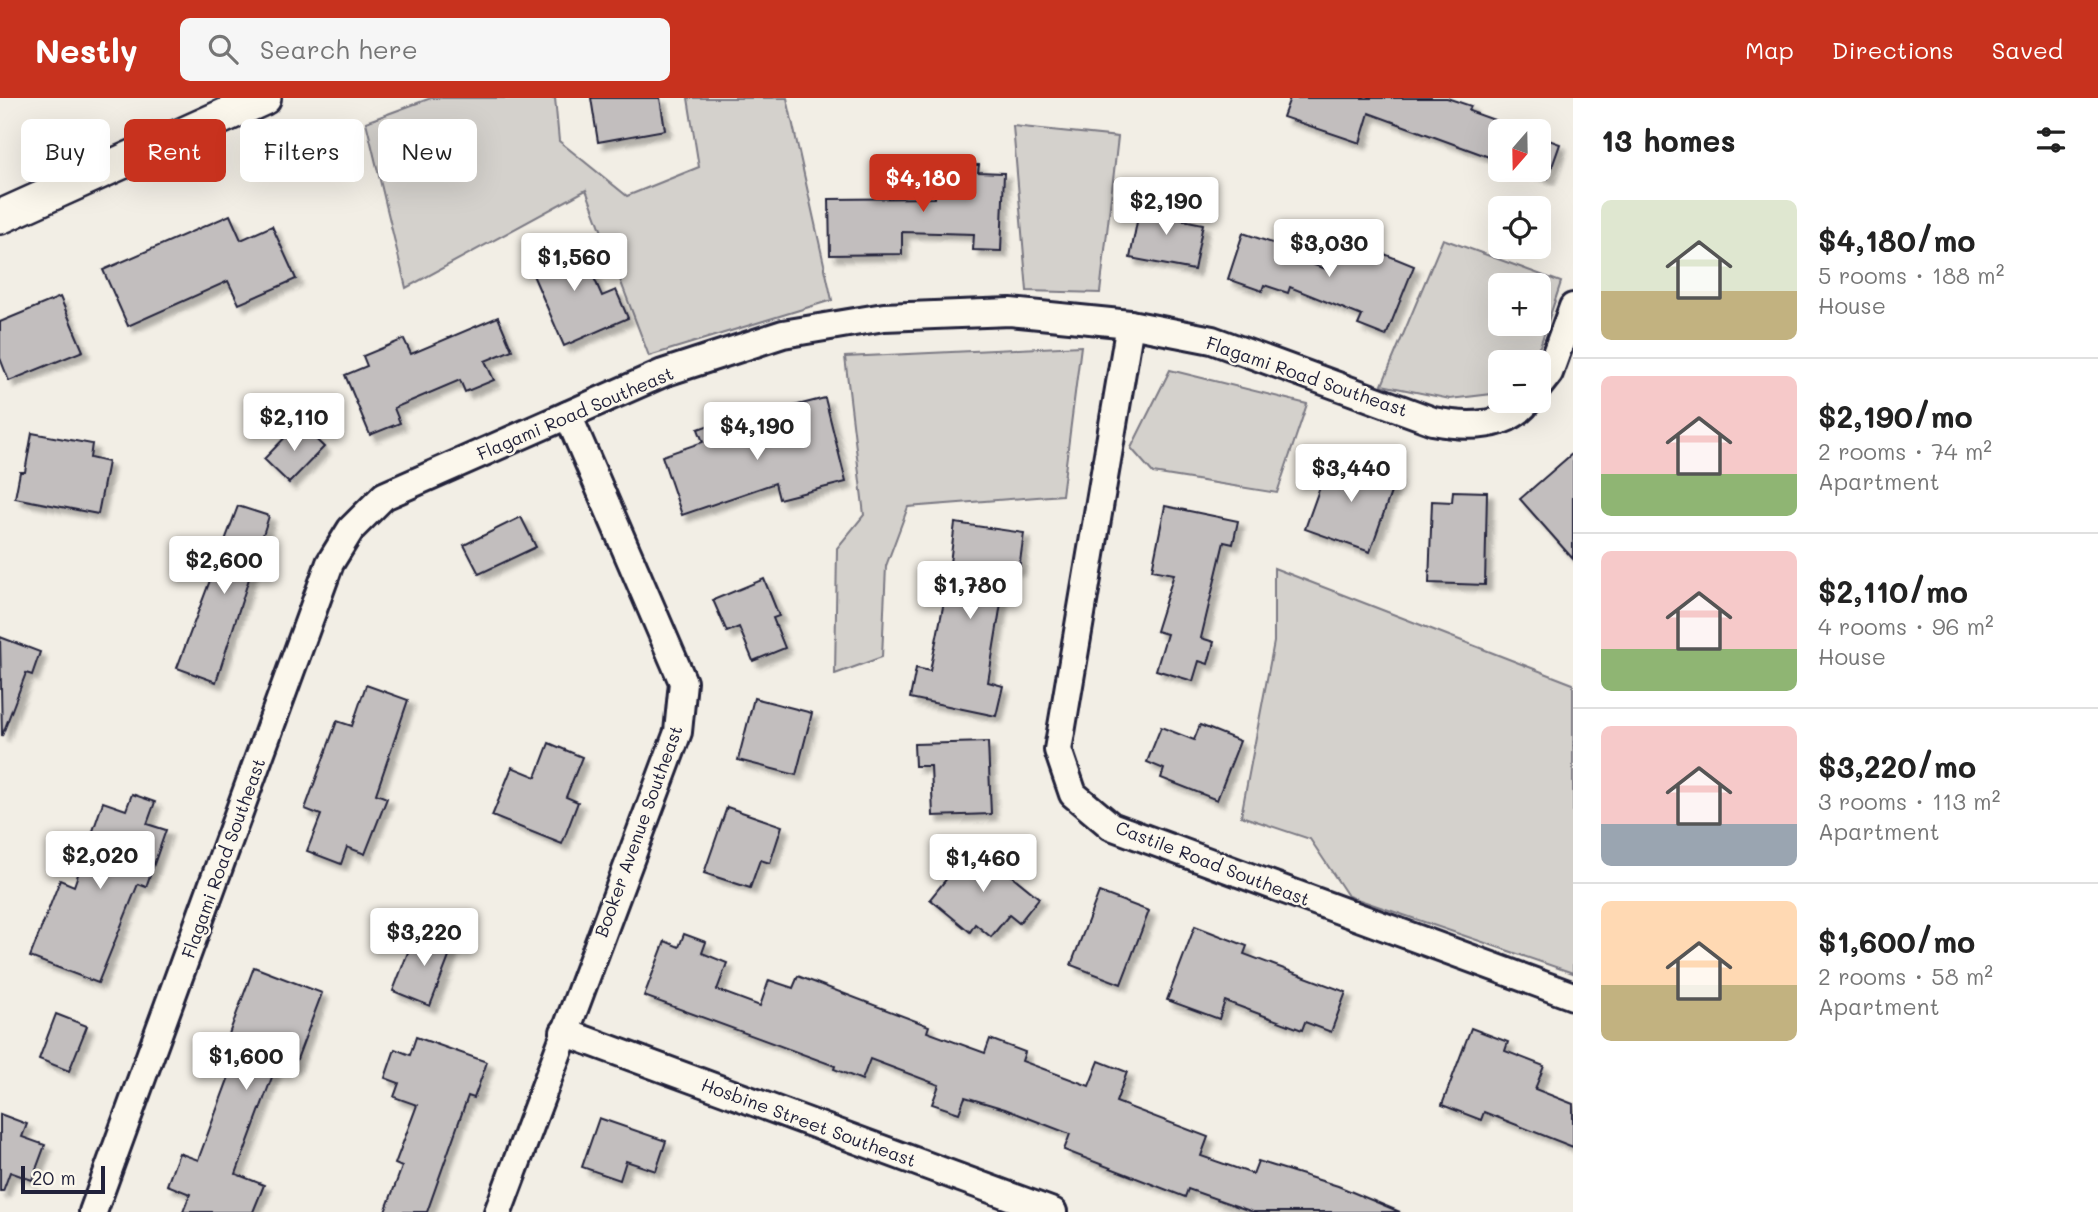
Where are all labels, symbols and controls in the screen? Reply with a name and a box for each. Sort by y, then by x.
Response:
search box [180,18,670,81]
text: Nestly [35,28,138,71]
icon: search [204,30,242,68]
text: Search here [260,32,418,66]
text: Map [1745,34,1794,65]
text: Directions [1832,34,1954,65]
text: Saved [1992,34,2063,65]
chip: Buy [21,119,110,182]
chip: Rent [124,119,226,182]
chip: Filters [240,119,364,182]
chip: New [378,119,477,182]
north arrow [1488,119,1550,182]
map controls [1488,119,1551,413]
text: 13 homes [1601,120,1736,160]
icon: filters [2032,121,2070,159]
pin: $4,180 [866,155,980,214]
text: $4,180 [885,162,961,192]
pin: $2,190 [1109,178,1223,237]
text: $2,190 [1130,185,1202,215]
button: locate [1488,196,1551,259]
pin: $3,030 [1272,220,1386,279]
text: $4,180/mo [1818,220,1976,260]
text: $3,030 [1290,227,1368,257]
icon: home [1657,228,1741,312]
pin: $1,560 [517,234,631,293]
text: $1,560 [537,241,611,271]
text: 5 rooms · 188 m² [1818,260,2004,290]
button: + [1488,273,1551,336]
text: House [1818,290,1886,320]
street label: Flagami Road Southeast [1203,330,1411,422]
button: − [1488,350,1551,413]
street label: Flagami Road Southeast [473,361,677,465]
pin: $2,110 [237,394,351,453]
text: $2,190/mo [1818,396,1973,436]
text: $2,110 [259,401,329,431]
pin: $4,190 [700,402,814,462]
icon: home [1657,404,1741,488]
text: $4,190 [720,410,794,440]
text: 2 rooms · 74 m² [1818,436,1992,466]
pin: $3,440 [1294,444,1408,504]
text: $3,440 [1311,452,1391,482]
text: Apartment [1818,466,1940,496]
pin: $2,600 [167,536,281,596]
text: $2,600 [185,544,263,574]
pin: $1,780 [913,561,1027,621]
text: $1,780 [933,569,1007,599]
text: $2,110/mo [1818,571,1968,611]
icon: home [1657,579,1741,663]
text: 4 rooms · 96 m² [1818,611,1994,641]
text: House [1818,641,1886,671]
street label: Booker Avenue Southeast [588,722,688,940]
text: $3,220/mo [1818,746,1976,786]
icon: home [1657,754,1741,838]
street label: Flagami Road Southeast [176,755,270,961]
text: 3 rooms · 113 m² [1818,786,2000,816]
street label: Castile Road Southeast [1113,815,1313,911]
text: Apartment [1818,816,1940,846]
pin: $2,020 [43,832,157,891]
pin: $1,460 [926,834,1040,894]
text: $2,020 [62,839,138,869]
text: $1,460 [946,842,1020,872]
pin: $3,220 [367,908,481,968]
text: $3,220 [386,916,462,946]
text: $1,600/mo [1818,921,1975,961]
icon: home [1657,929,1741,1013]
text: 2 rooms · 58 m² [1818,961,1993,991]
text: Apartment [1818,991,1940,1021]
pin: $1,600 [189,1032,303,1092]
text: $1,600 [209,1040,283,1070]
street label: Hosbine Street Southeast [698,1072,920,1172]
scale bar [21,1163,105,1195]
text: 20 m [32,1165,76,1190]

